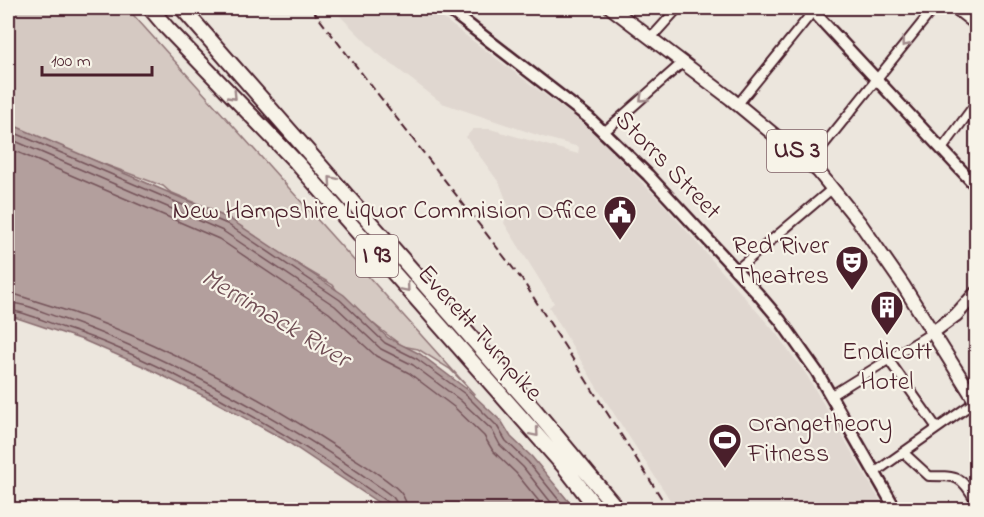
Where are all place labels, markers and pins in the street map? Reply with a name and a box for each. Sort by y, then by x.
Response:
place label: New Hampshire Liquor Commision Office [172,193,597,231]
public building icon: New Hampshire Liquor Commision Office [602,194,638,241]
place label: Red River Theatres [732,228,830,296]
theatre icon: Red River Theatres [834,244,870,291]
building icon: Endicott Hotel [869,289,905,336]
place label: Endicott Hotel [842,334,932,402]
place label: Orangetheory Fitness [747,406,892,474]
sports icon: Orangetheory Fitness [707,422,743,469]

